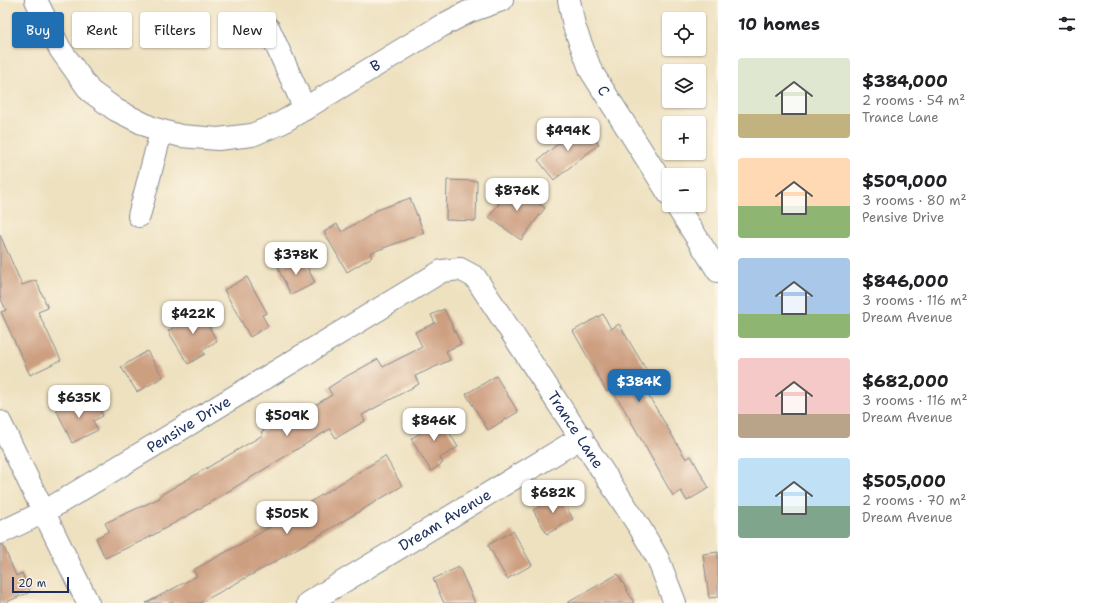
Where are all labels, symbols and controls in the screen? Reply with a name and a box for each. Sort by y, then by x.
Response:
chip: Buy [12,12,64,48]
chip: Rent [72,12,132,48]
chip: Filters [140,12,210,48]
chip: New [218,12,276,48]
map controls [662,12,706,212]
button: locate [662,12,706,56]
text: 10 homes [738,13,820,35]
icon: filters [1056,13,1078,35]
street label: B [367,55,385,77]
button: layers [662,64,706,108]
text: $384,000 [862,70,948,92]
icon: home [770,74,818,122]
street label: C [593,82,614,100]
text: 2 rooms · 54 m² [862,92,965,109]
text: Trance Lane [862,109,939,126]
button: + [662,116,706,160]
pin: $494K [540,118,596,152]
text: $494K [546,122,590,139]
button: − [662,168,706,212]
text: $509,000 [862,170,948,192]
icon: home [770,174,818,222]
pin: $876K [489,178,545,212]
text: $876K [495,182,539,199]
text: 3 rooms · 80 m² [862,192,966,209]
text: Pensive Drive [862,209,944,226]
pin: $378K [268,242,324,276]
text: $378K [274,246,318,263]
text: $846,000 [862,270,949,292]
icon: home [770,274,818,322]
text: 3 rooms · 116 m² [862,292,968,309]
pin: $422K [165,301,221,335]
text: $422K [171,305,215,322]
text: Dream Avenue [862,309,953,326]
pin: $384K [611,369,667,403]
text: $682,000 [862,370,949,392]
text: $384K [617,373,661,390]
icon: home [770,374,818,422]
pin: $635K [51,385,107,419]
street label: Trance Lane [543,387,608,472]
text: $635K [57,389,101,406]
street label: Pensive Drive [143,391,235,458]
text: 3 rooms · 116 m² [862,392,968,409]
pin: $509K [259,403,315,437]
text: $509K [265,407,309,424]
pin: $846K [406,408,462,442]
text: Dream Avenue [862,409,953,426]
text: $846K [412,412,456,429]
text: $505,000 [862,470,946,492]
icon: home [770,474,818,522]
pin: $682K [525,480,581,514]
street label: Dream Avenue [395,484,495,556]
text: $682K [531,484,575,501]
text: 2 rooms · 70 m² [862,492,966,509]
pin: $505K [259,501,315,535]
text: $505K [265,505,309,522]
text: Dream Avenue [862,509,953,526]
scale bar [12,575,69,594]
text: 20 m [18,576,46,591]

